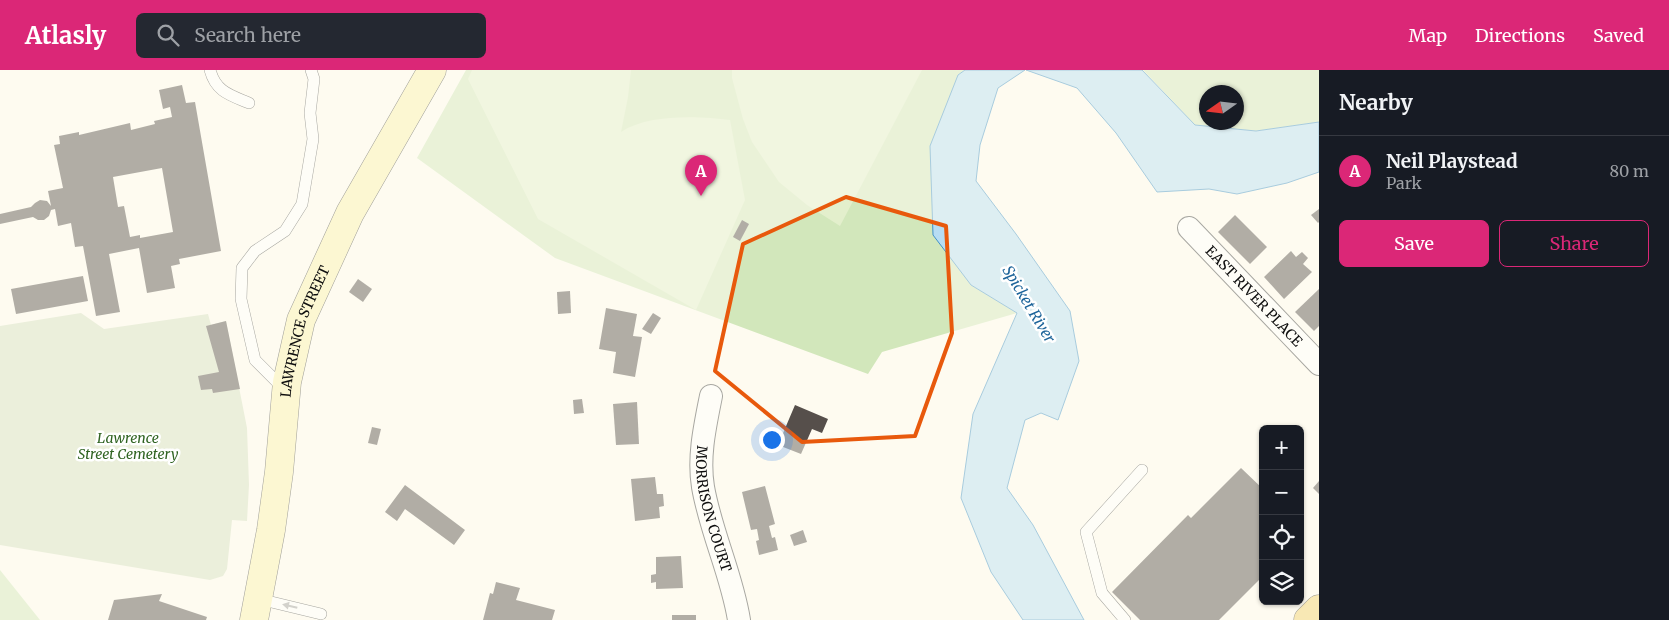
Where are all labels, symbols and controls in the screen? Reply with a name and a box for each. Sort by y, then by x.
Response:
search box [136,13,486,58]
text: Atlasly [25,20,106,51]
icon: search [154,21,182,49]
text: Search here [194,23,301,47]
text: Map [1409,24,1447,47]
text: Directions [1475,24,1565,47]
text: Saved [1593,24,1644,47]
north arrow [1199,85,1244,130]
text: Nearby [1339,89,1413,116]
text: Neil Playstead [1386,149,1518,173]
pin: A [685,155,717,196]
text: A [1349,161,1361,181]
text: 80 m [1610,161,1649,181]
text: Park [1386,173,1422,193]
button: Save [1339,220,1489,267]
button: Share [1499,220,1649,267]
street label: EAST RIVER PLACE [1202,242,1306,350]
street label: LAWRENCE STREET [277,262,334,398]
water label: Spicket River [999,262,1060,347]
map controls [1259,425,1304,605]
button: + [1259,425,1304,470]
your location [759,427,785,453]
park label: Lawrence Street Cemetery [78,429,179,463]
street label: MORRISON COURT [692,445,736,574]
button: − [1259,470,1304,515]
button: locate [1259,515,1304,560]
button: layers [1259,560,1304,605]
one-way arrow [283,602,298,610]

